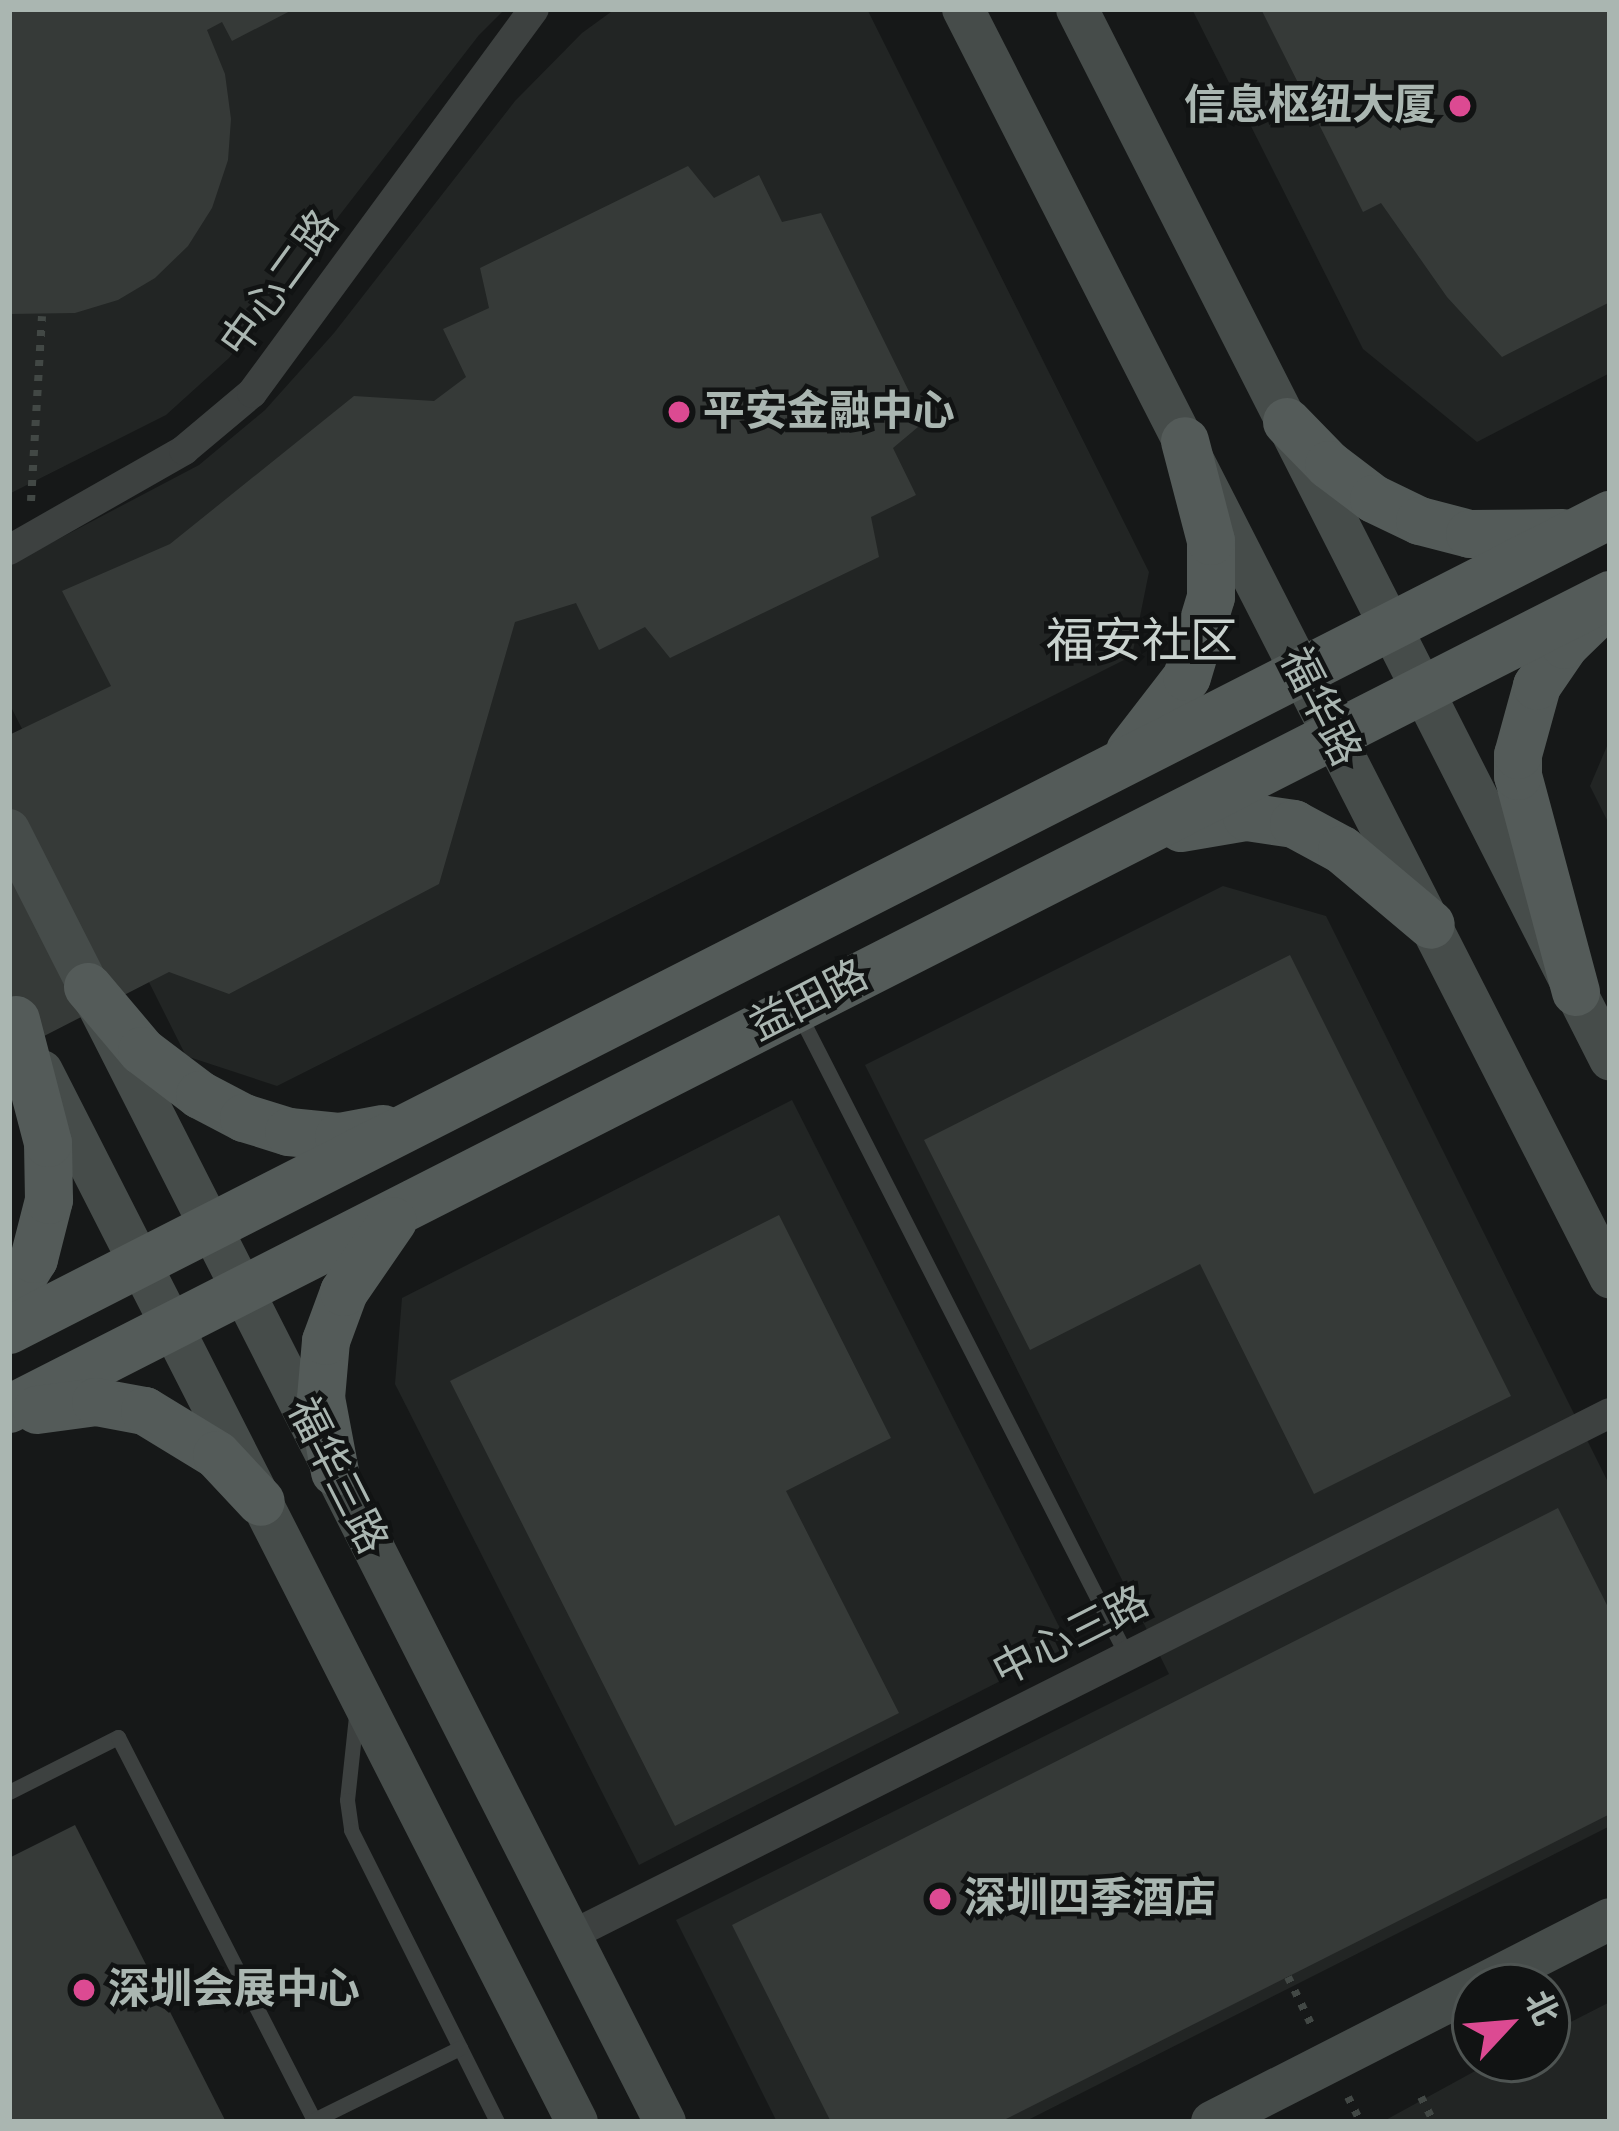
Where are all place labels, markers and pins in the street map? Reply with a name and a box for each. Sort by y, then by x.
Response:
place label: 信息枢纽大厦 [1184,81,1436,131]
marker: 信息枢纽大厦 [1447,93,1473,119]
place label: 平安金融中心 [703,387,955,437]
marker: 平安金融中心 [666,399,692,425]
place label: 深圳四季酒店 [964,1874,1216,1924]
marker: 深圳四季酒店 [927,1886,953,1912]
place label: 深圳会展中心 [108,1965,360,2015]
marker: 深圳会展中心 [71,1977,97,2003]

